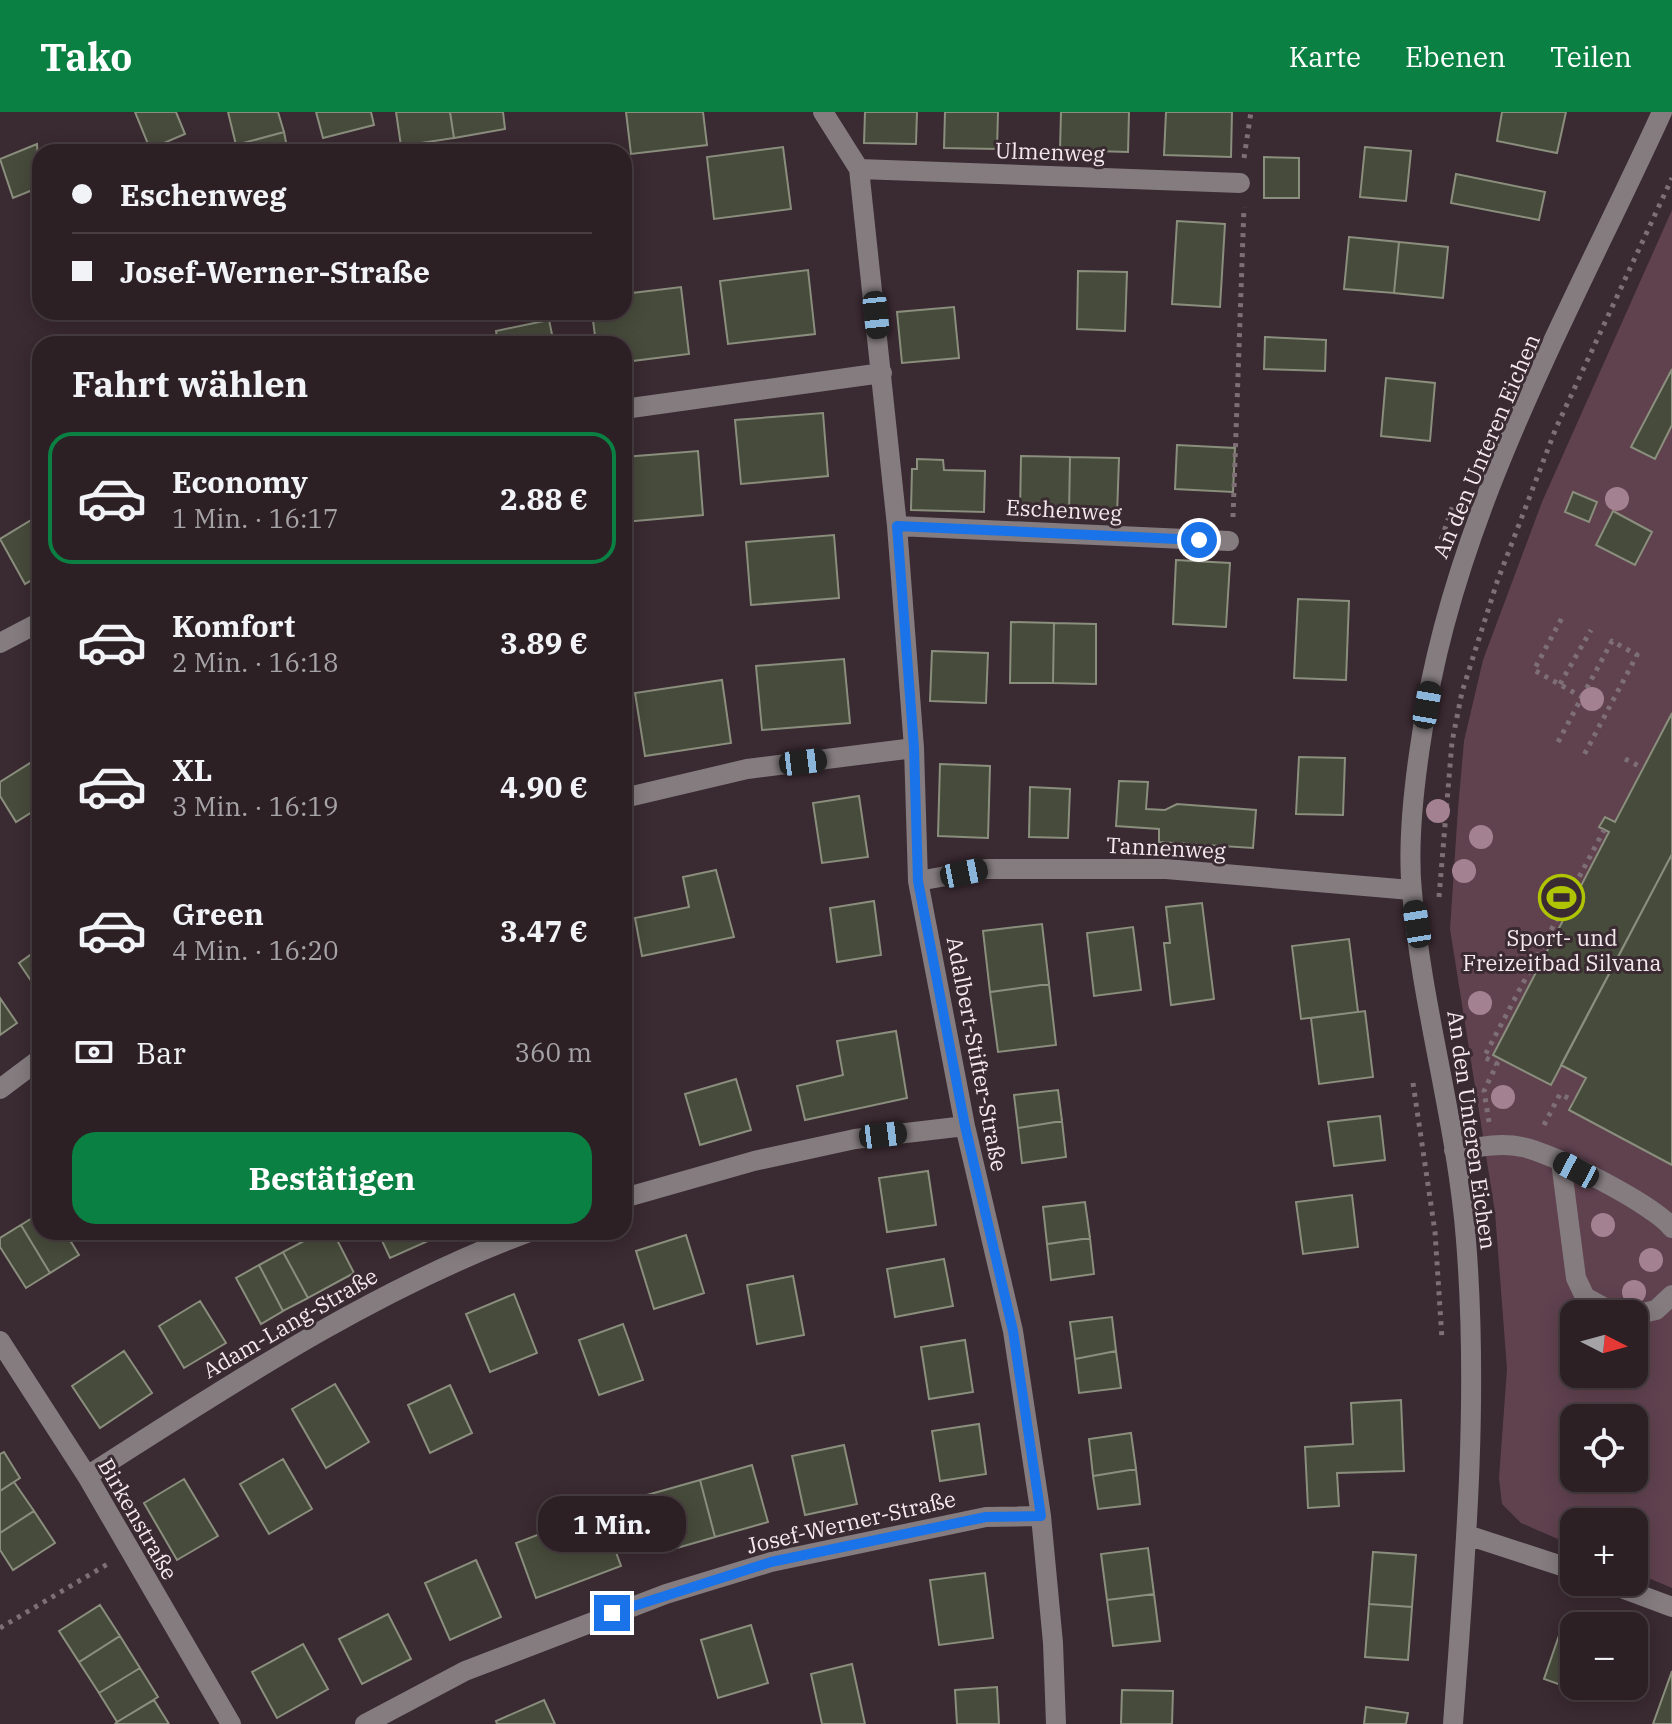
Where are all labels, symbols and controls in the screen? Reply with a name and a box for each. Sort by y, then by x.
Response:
text: Tako [40,32,132,81]
text: Karte [1289,38,1361,75]
text: Ebenen [1405,38,1506,75]
text: Teilen [1550,38,1632,75]
street label: Ulmenweg [995,135,1106,168]
text: Eschenweg [120,175,287,214]
text: Josef-Werner-Straße [120,252,430,291]
car [862,290,890,340]
street label: An den Unteren Eichen [1425,329,1546,562]
text: Fahrt wählen [72,360,308,407]
icon: car [76,462,148,534]
text: Economy [172,462,308,501]
text: 2.88 € [500,479,588,518]
street label: Eschenweg [1005,492,1123,527]
text: 1 Min. · 16:17 [172,501,339,535]
route start [1181,522,1217,558]
icon: car [76,606,148,678]
text: Komfort [172,606,295,645]
text: 3.89 € [500,623,588,662]
text: 2 Min. · 16:18 [172,645,339,679]
car [1411,679,1443,731]
car [778,747,828,777]
icon: car [76,750,148,822]
text: XL [172,750,212,789]
text: 4.90 € [500,767,588,806]
text: 3 Min. · 16:19 [172,789,339,823]
street label: Tannenweg [1105,830,1227,865]
car [938,857,990,889]
sports icon: Sport- und Freizeitbad Silvana [1538,873,1586,921]
icon: car [76,894,148,966]
text: Green [172,894,264,933]
car [1401,898,1433,950]
text: 3.47 € [500,911,588,950]
place label: Sport- und Freizeitbad Silvana [1462,923,1662,977]
text: 4 Min. · 16:20 [172,933,339,967]
street label: Adalbert-Stifter-Straße [941,934,1014,1174]
street label: An den Unteren Eichen [1441,1009,1504,1251]
icon: cash [72,1030,116,1074]
text: Bar [136,1033,186,1072]
text: 360 m [514,1035,592,1069]
car [858,1120,908,1150]
button: Bestätigen [72,1132,592,1224]
car [1549,1148,1603,1192]
street label: Adam-Lang-Straße [197,1261,383,1385]
north arrow [1560,1300,1648,1388]
map controls [1560,1300,1648,1700]
button: locate [1560,1404,1648,1492]
street label: Birkenstraße [92,1453,185,1585]
street label: Josef-Werner-Straße [744,1483,958,1560]
callout: 1 Min. [538,1497,686,1553]
text: 1 Min. [573,1507,651,1541]
button: + [1560,1508,1648,1596]
route end [594,1595,630,1631]
button: − [1560,1612,1648,1700]

